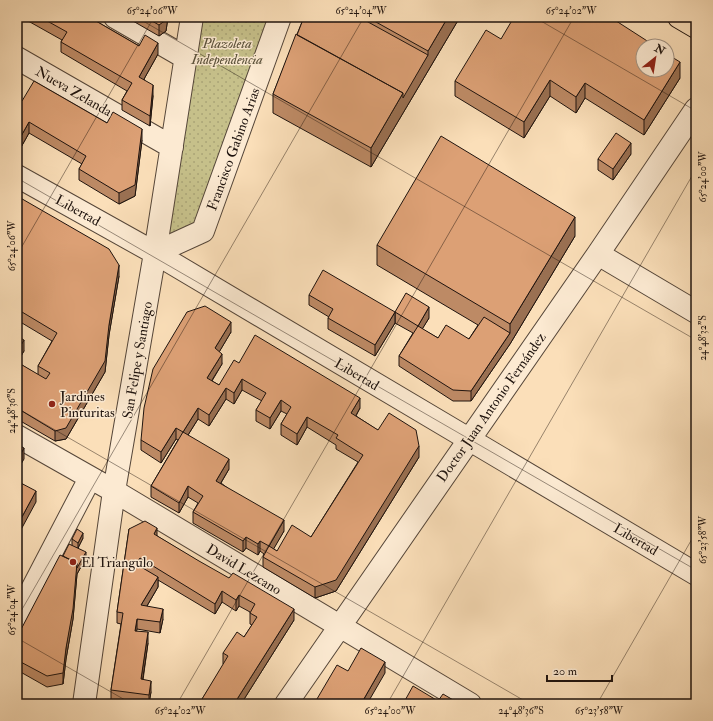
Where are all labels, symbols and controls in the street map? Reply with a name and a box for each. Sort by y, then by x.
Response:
text: 65°24'06"W [127,5,178,17]
text: 65°24'04"W [335,5,387,17]
text: 65°24'02"W [546,5,597,17]
park label: Plazoleta Independencia [190,35,263,68]
north arrow [635,38,675,78]
text: N [651,41,668,58]
street label: Nueva Zelanda [32,63,115,120]
street label: Francisco Gabino Arias [203,85,264,213]
text: 65°24'00"W [697,151,709,202]
street label: Libertad [52,191,103,230]
text: 65°24'06"W [6,220,18,271]
street label: San Felipe y Santiago [119,300,157,420]
text: 24°48'32"S [697,315,709,361]
street label: Doctor Juan Antonio Fernández [433,329,550,485]
street label: Libertad [331,355,382,394]
text: 24°48'36"S [6,388,18,434]
place label: Jardines Pinturitas [59,388,115,421]
marker: Jardines Pinturitas [47,399,57,409]
text: 65°23'58"W [697,515,709,564]
street label: Libertad [610,520,661,559]
street label: David Lezcano [203,540,285,599]
place label: El Triangulo [81,554,153,571]
marker: El Triangulo [68,557,78,567]
text: 65°24'04"W [6,584,18,636]
scale bar [547,657,612,683]
text: 20 m [553,664,578,679]
text: 65°24'02"W [155,705,206,717]
text: 65°24'00"W [365,705,416,717]
text: 24°48'36"S [498,705,544,717]
text: 65°23'58"W [575,705,624,717]

